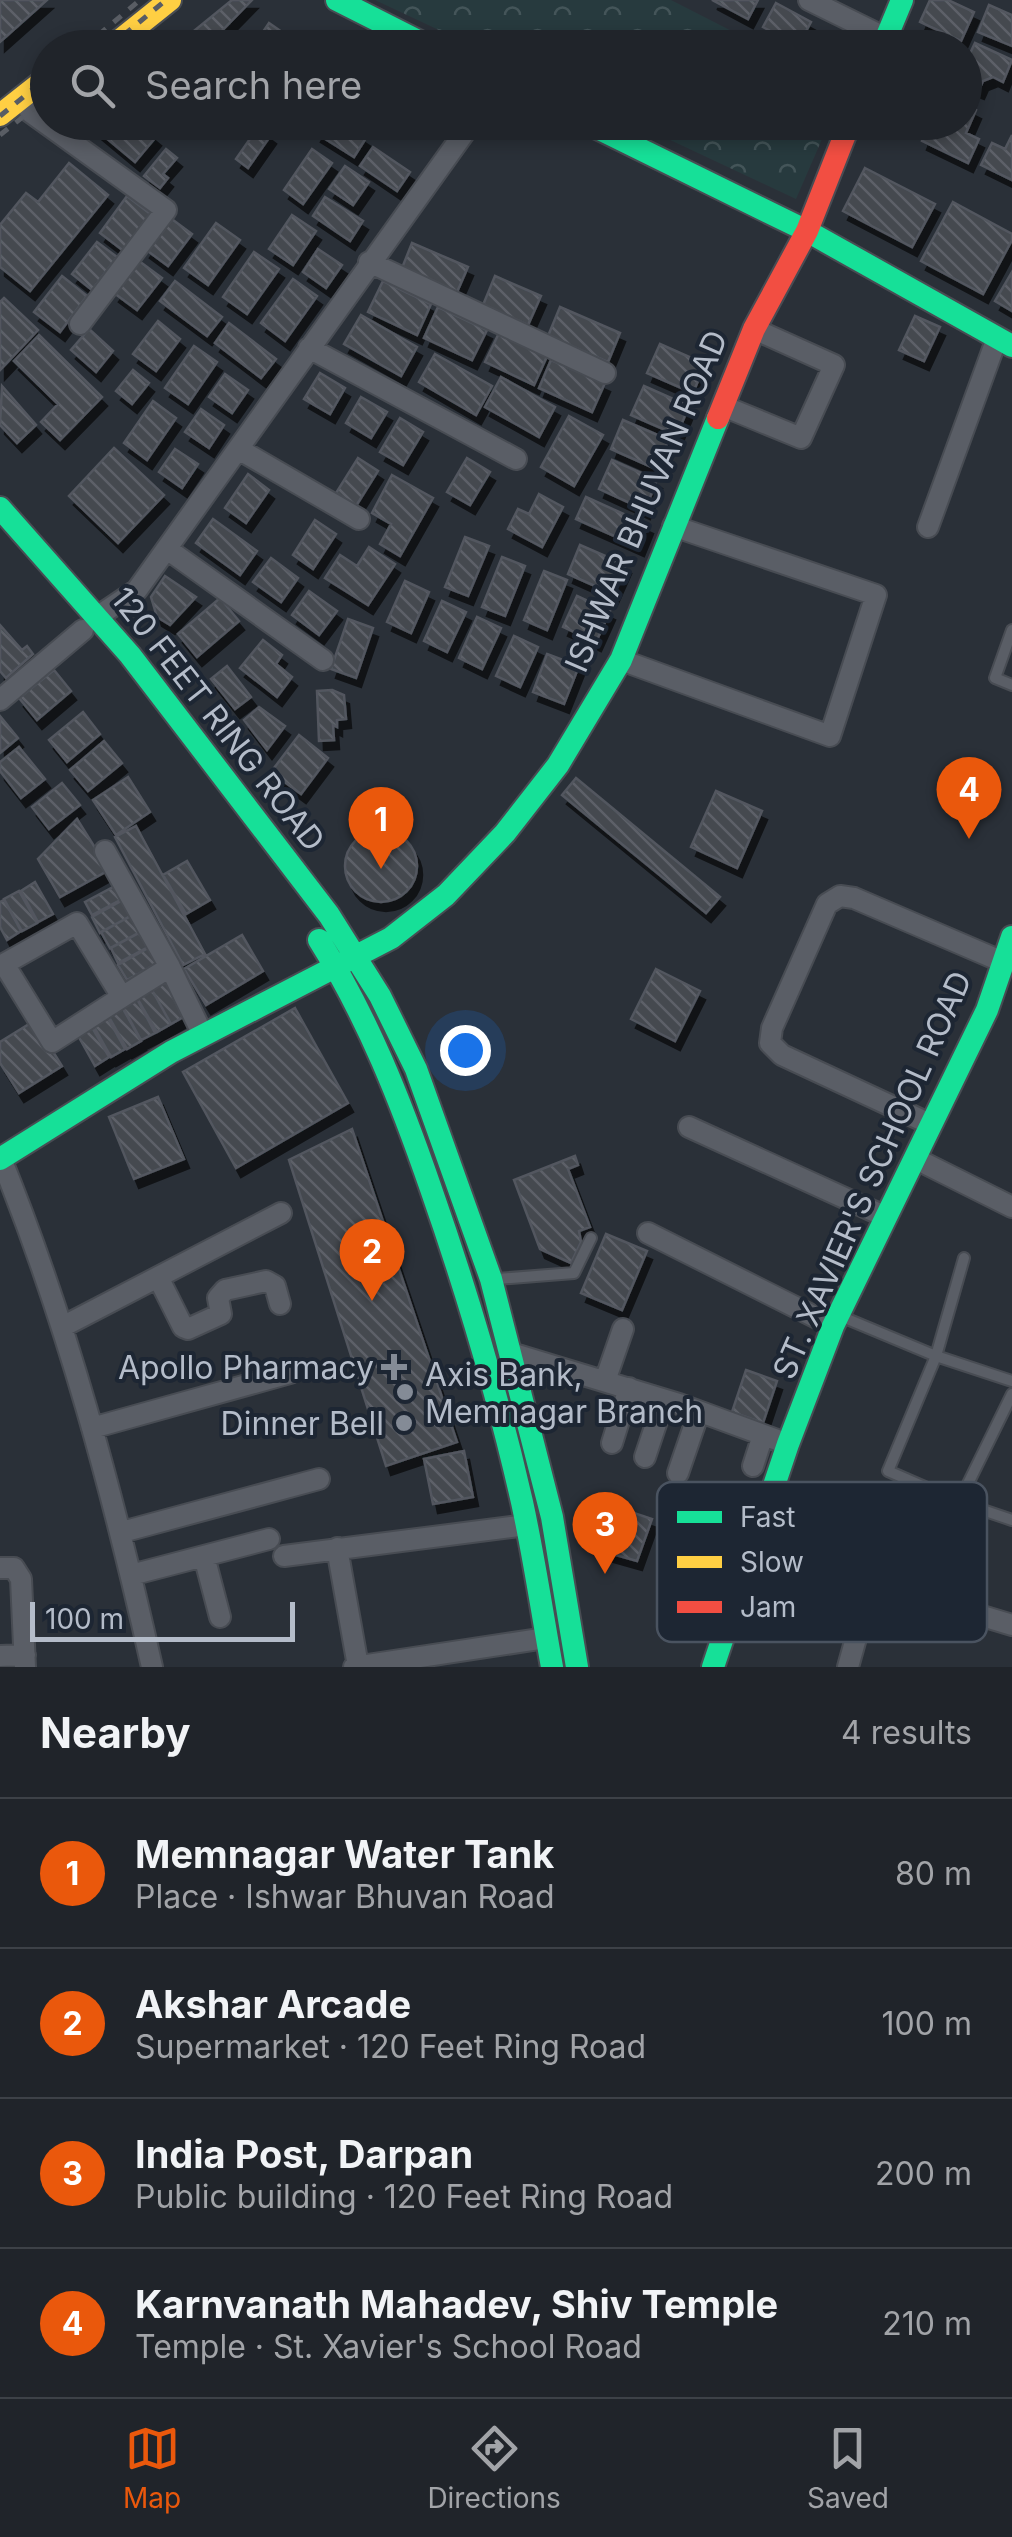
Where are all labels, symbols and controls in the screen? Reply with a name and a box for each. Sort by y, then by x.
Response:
search box [30,30,982,140]
icon: search [65,58,120,113]
text: Search here [145,62,362,108]
street label: ISHWAR BHUVAN ROAD [556,324,736,678]
street label: 120 FEET RING ROAD [103,579,333,859]
pin: 4 [936,756,1002,839]
pin: 1 [348,786,414,869]
street label: ST. XAVIER'S SCHOOL ROAD [764,965,980,1385]
your location [440,1025,491,1076]
pin: 2 [340,1218,404,1301]
place label: Apollo Pharmacy [118,1348,374,1387]
place label: Axis Bank, Memnagar Branch [425,1355,703,1431]
marker: Apollo Pharmacy [383,1356,405,1378]
marker: Axis Bank, Memnagar Branch [394,1381,416,1403]
place label: Dinner Bell [221,1404,384,1443]
marker: Dinner Bell [393,1412,415,1434]
legend [657,1482,987,1642]
pin: 3 [572,1492,638,1574]
text: Fast [740,1500,796,1534]
text: Slow [740,1545,804,1579]
text: Jam [740,1590,796,1624]
scale bar [30,1597,295,1642]
text: 100 m [45,1602,124,1636]
text: Nearby [40,1707,191,1758]
text: 4 results [841,1713,972,1752]
text: Memnagar Water Tank [135,1831,554,1877]
text: 1 [66,1854,79,1893]
text: 80 m [895,1854,972,1893]
text: Place · Ishwar Bhuvan Road [135,1877,555,1916]
text: Akshar Arcade [135,1981,411,2027]
text: 2 [62,2004,83,2043]
text: 100 m [882,2004,972,2043]
text: Supermarket · 120 Feet Ring Road [135,2027,646,2066]
text: India Post, Darpan [135,2131,473,2177]
text: 3 [62,2154,83,2193]
text: 200 m [875,2154,972,2193]
text: Public building · 120 Feet Ring Road [135,2177,673,2216]
text: Karnvanath Mahadev, Shiv Temple [135,2281,778,2327]
text: 4 [62,2304,83,2343]
text: 210 m [882,2304,972,2343]
text: Temple · St. Xavier's School Road [135,2327,642,2366]
tab: Map [123,2421,181,2515]
tab: Directions [427,2421,561,2515]
tab: Saved [807,2421,889,2515]

